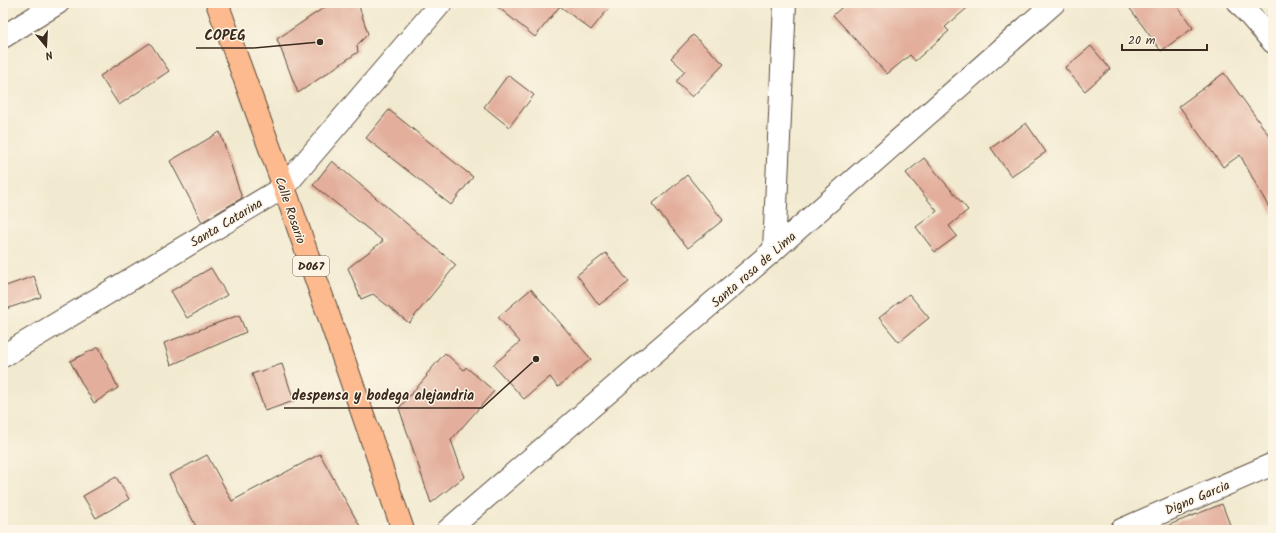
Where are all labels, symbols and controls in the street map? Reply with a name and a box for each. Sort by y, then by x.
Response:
callout: COPEG [196,22,253,48]
text: COPEG [204,25,246,47]
north arrow [26,26,66,66]
scale bar [1122,26,1207,52]
text: 20 m [1128,31,1156,50]
text: N [43,45,55,64]
street label: Calle Rosario [268,174,311,247]
street label: Santa Catarina [186,193,267,253]
street label: Santa rosa de Lima [707,227,801,313]
road number: D067 [293,256,329,276]
callout: despensa y bodega alejandria [284,382,482,408]
text: despensa y bodega alejandria [292,385,474,407]
street label: Digno Garcia [1162,475,1233,522]

